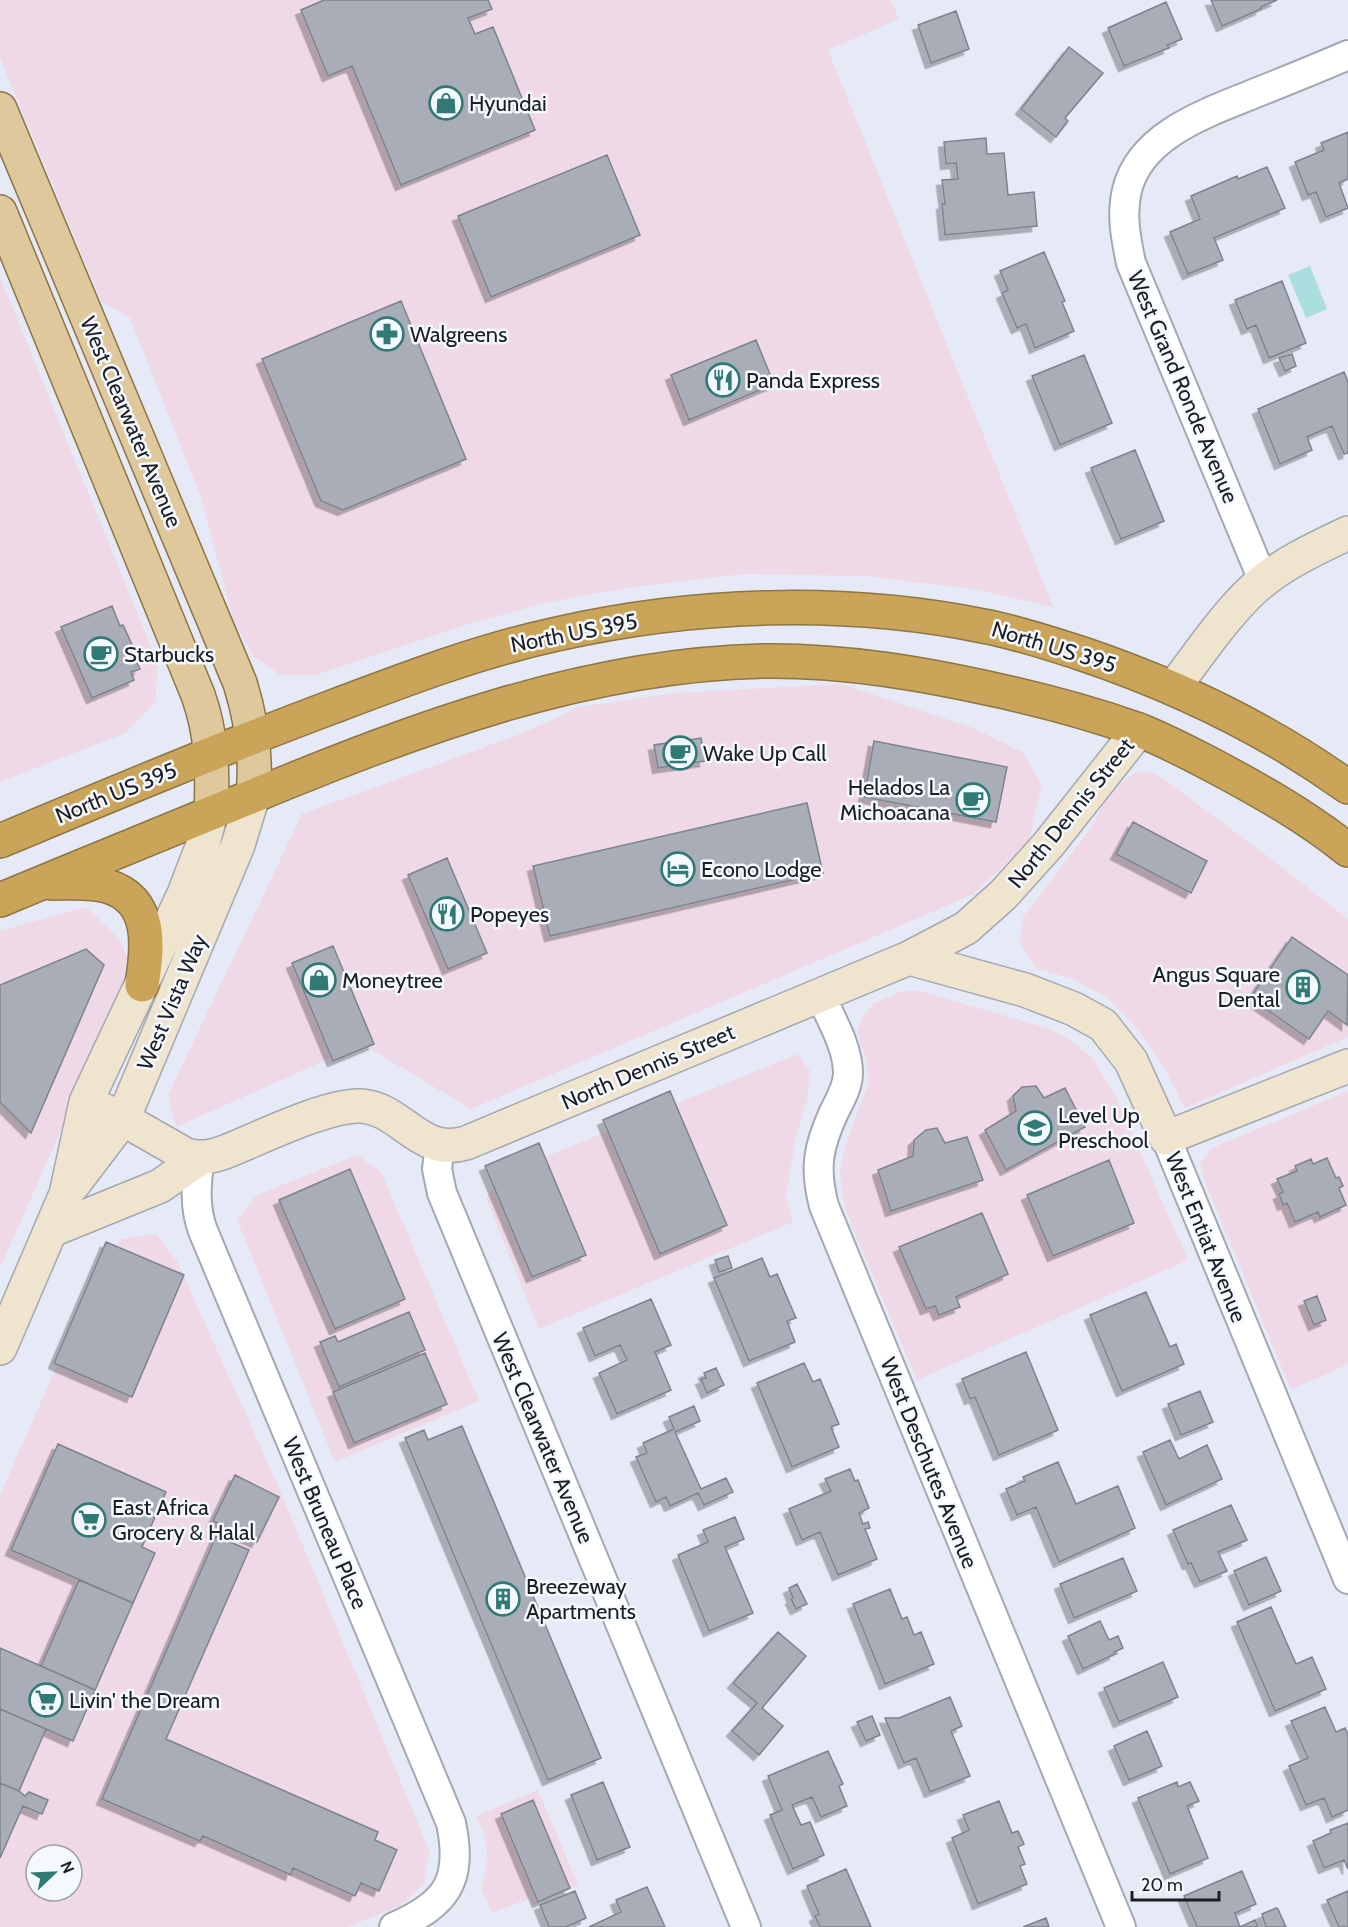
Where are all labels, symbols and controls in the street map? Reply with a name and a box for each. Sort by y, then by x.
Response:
shop icon: Hyundai [428,85,464,121]
place label: Hyundai [469,90,547,117]
street label: West Grand Ronde Avenue [1122,267,1244,507]
street label: West Clearwater Avenue [74,312,188,532]
pharmacy icon: Walgreens [369,316,405,352]
place label: Walgreens [410,321,507,348]
restaurant icon: Panda Express [705,362,741,398]
place label: Panda Express [746,367,880,394]
street label: North US 395 [508,607,640,659]
street label: North US 395 [989,615,1119,679]
cafe icon: Starbucks [83,636,119,672]
place label: Starbucks [124,641,214,668]
street label: North Dennis Street [1002,732,1140,894]
cafe icon: Wake Up Call [662,735,698,771]
place label: Wake Up Call [703,740,827,767]
street label: North US 395 [51,756,181,830]
place label: Helados La Michoacana [840,774,950,826]
cafe icon: Helados La Michoacana [955,782,991,818]
hotel icon: Econo Lodge [660,851,696,887]
place label: Econo Lodge [701,856,821,883]
restaurant icon: Popeyes [429,896,465,932]
place label: Popeyes [470,901,549,928]
street label: West Vista Way [131,930,213,1074]
place label: Angus Square Dental [1152,961,1281,1013]
shop icon: Moneytree [301,962,337,998]
place label: Moneytree [342,967,443,994]
building icon: Angus Square Dental [1285,969,1321,1005]
street label: North Dennis Street [557,1018,739,1116]
place label: Level Up Preschool [1058,1102,1150,1154]
school or university icon: Level Up Preschool [1017,1110,1053,1146]
street label: West Entiat Avenue [1160,1148,1252,1326]
street label: West Clearwater Avenue [486,1328,600,1548]
street label: West Deschutes Avenue [874,1354,984,1572]
street label: West Bruneau Place [277,1433,373,1613]
place label: East Africa Grocery & Halal [112,1494,256,1546]
supermarket icon: East Africa Grocery & Halal [71,1502,107,1538]
place label: Breezeway Apartments [526,1573,636,1625]
building icon: Breezeway Apartments [485,1581,521,1617]
supermarket icon: Livin' the Dream [28,1682,64,1718]
place label: Livin' the Dream [69,1687,220,1714]
north arrow [24,1843,84,1903]
text: N [56,1858,78,1876]
scale bar [1132,1864,1219,1902]
text: 20 m [1141,1874,1183,1896]

